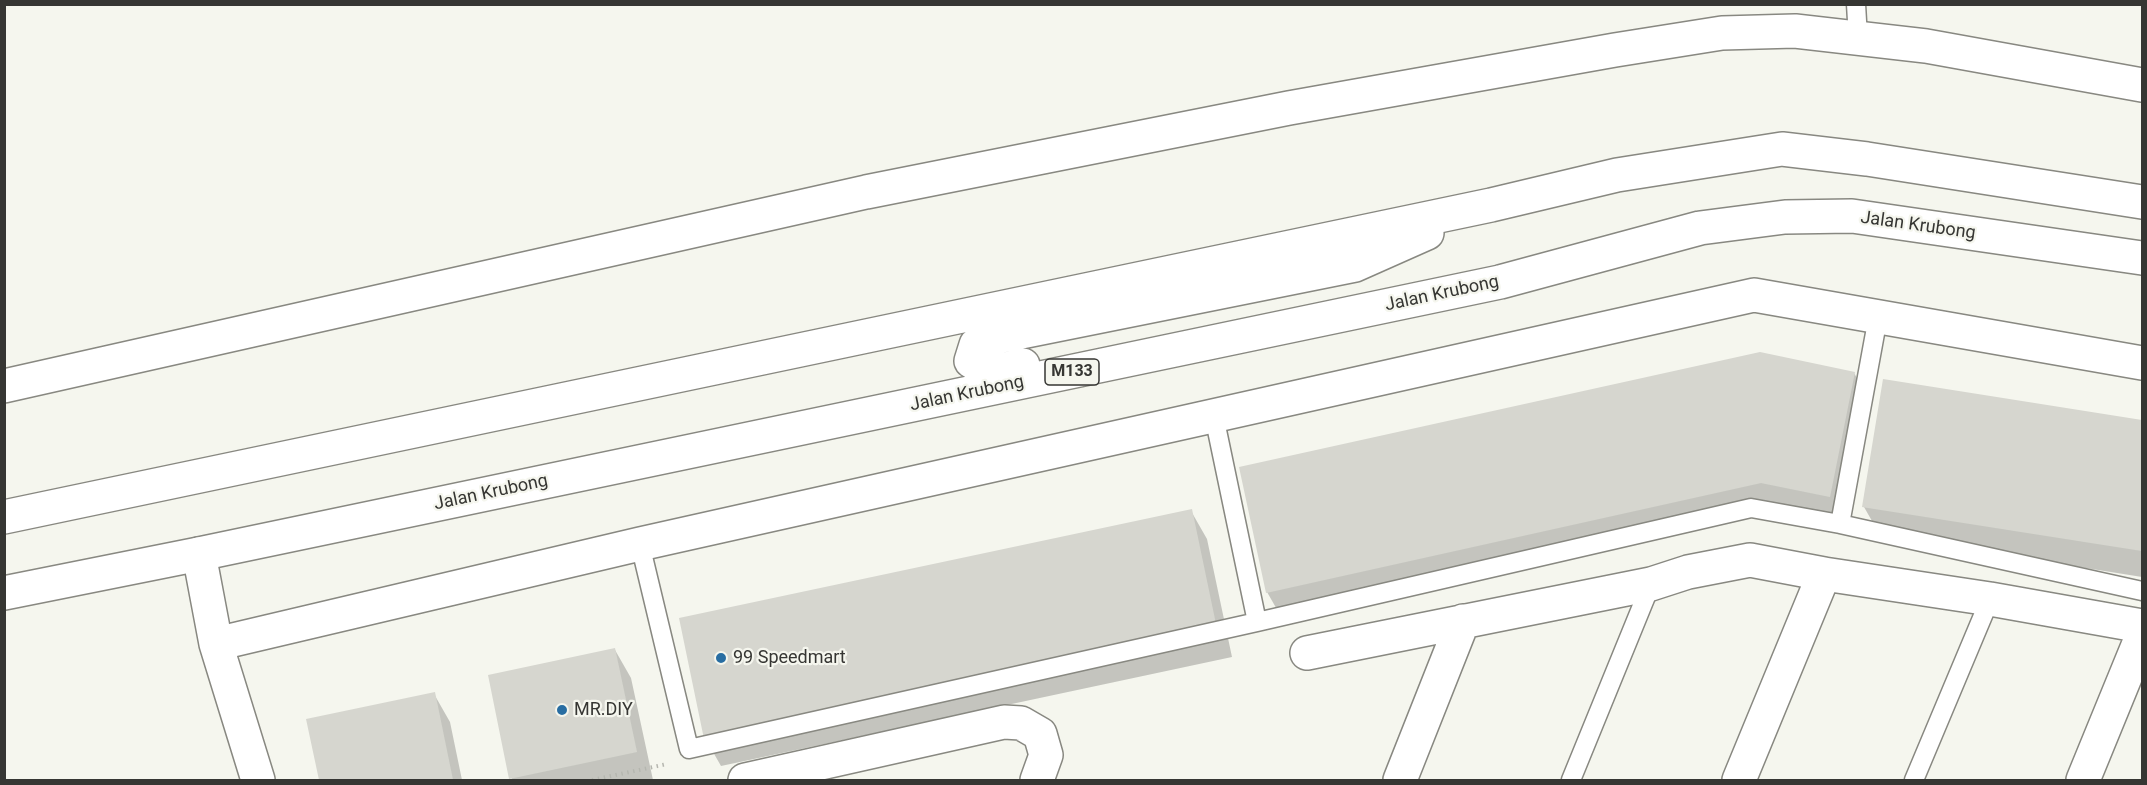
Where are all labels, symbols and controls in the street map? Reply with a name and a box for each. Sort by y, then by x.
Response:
street label: Jalan Krubong [1859,207,1977,245]
street label: Jalan Krubong [1383,271,1501,317]
road number: M133 [1045,359,1099,385]
street label: Jalan Krubong [908,371,1026,417]
street label: Jalan Krubong [432,470,550,516]
place label: 99 Speedmart [733,647,846,669]
marker: 99 Speedmart [714,651,728,665]
place label: MR.DIY [574,699,633,721]
marker: MR.DIY [555,703,569,717]

